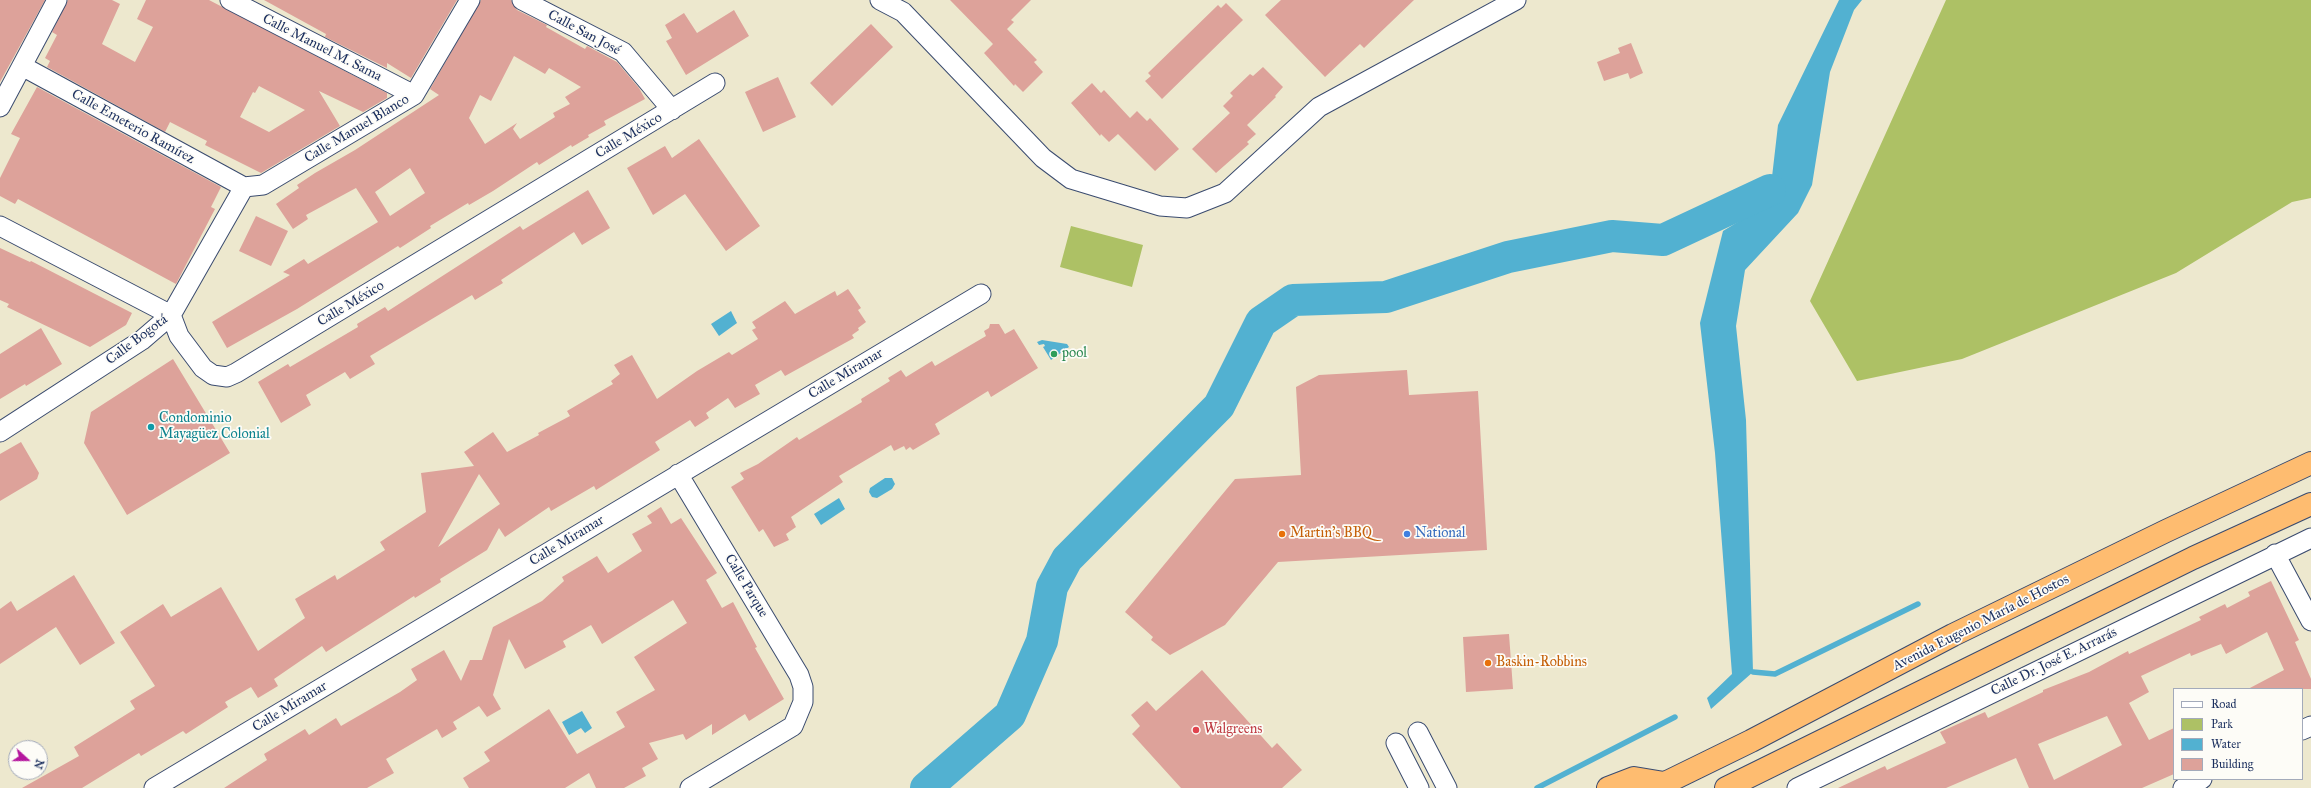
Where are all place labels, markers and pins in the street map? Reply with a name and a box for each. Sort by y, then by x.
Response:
place label: pool [1062,346,1087,362]
marker: pool [1049,349,1059,359]
place label: Condominio Mayagüez Colonial [159,411,270,444]
marker: Condominio Mayagüez Colonial [146,422,156,432]
place label: Martin's BBQ [1290,526,1372,542]
place label: National [1415,526,1466,542]
marker: Martin's BBQ [1277,529,1287,539]
marker: National [1402,529,1412,539]
place label: Baskin-Robbins [1496,655,1587,671]
marker: Baskin-Robbins [1483,658,1493,668]
place label: Walgreens [1204,722,1262,738]
marker: Walgreens [1191,725,1201,735]

